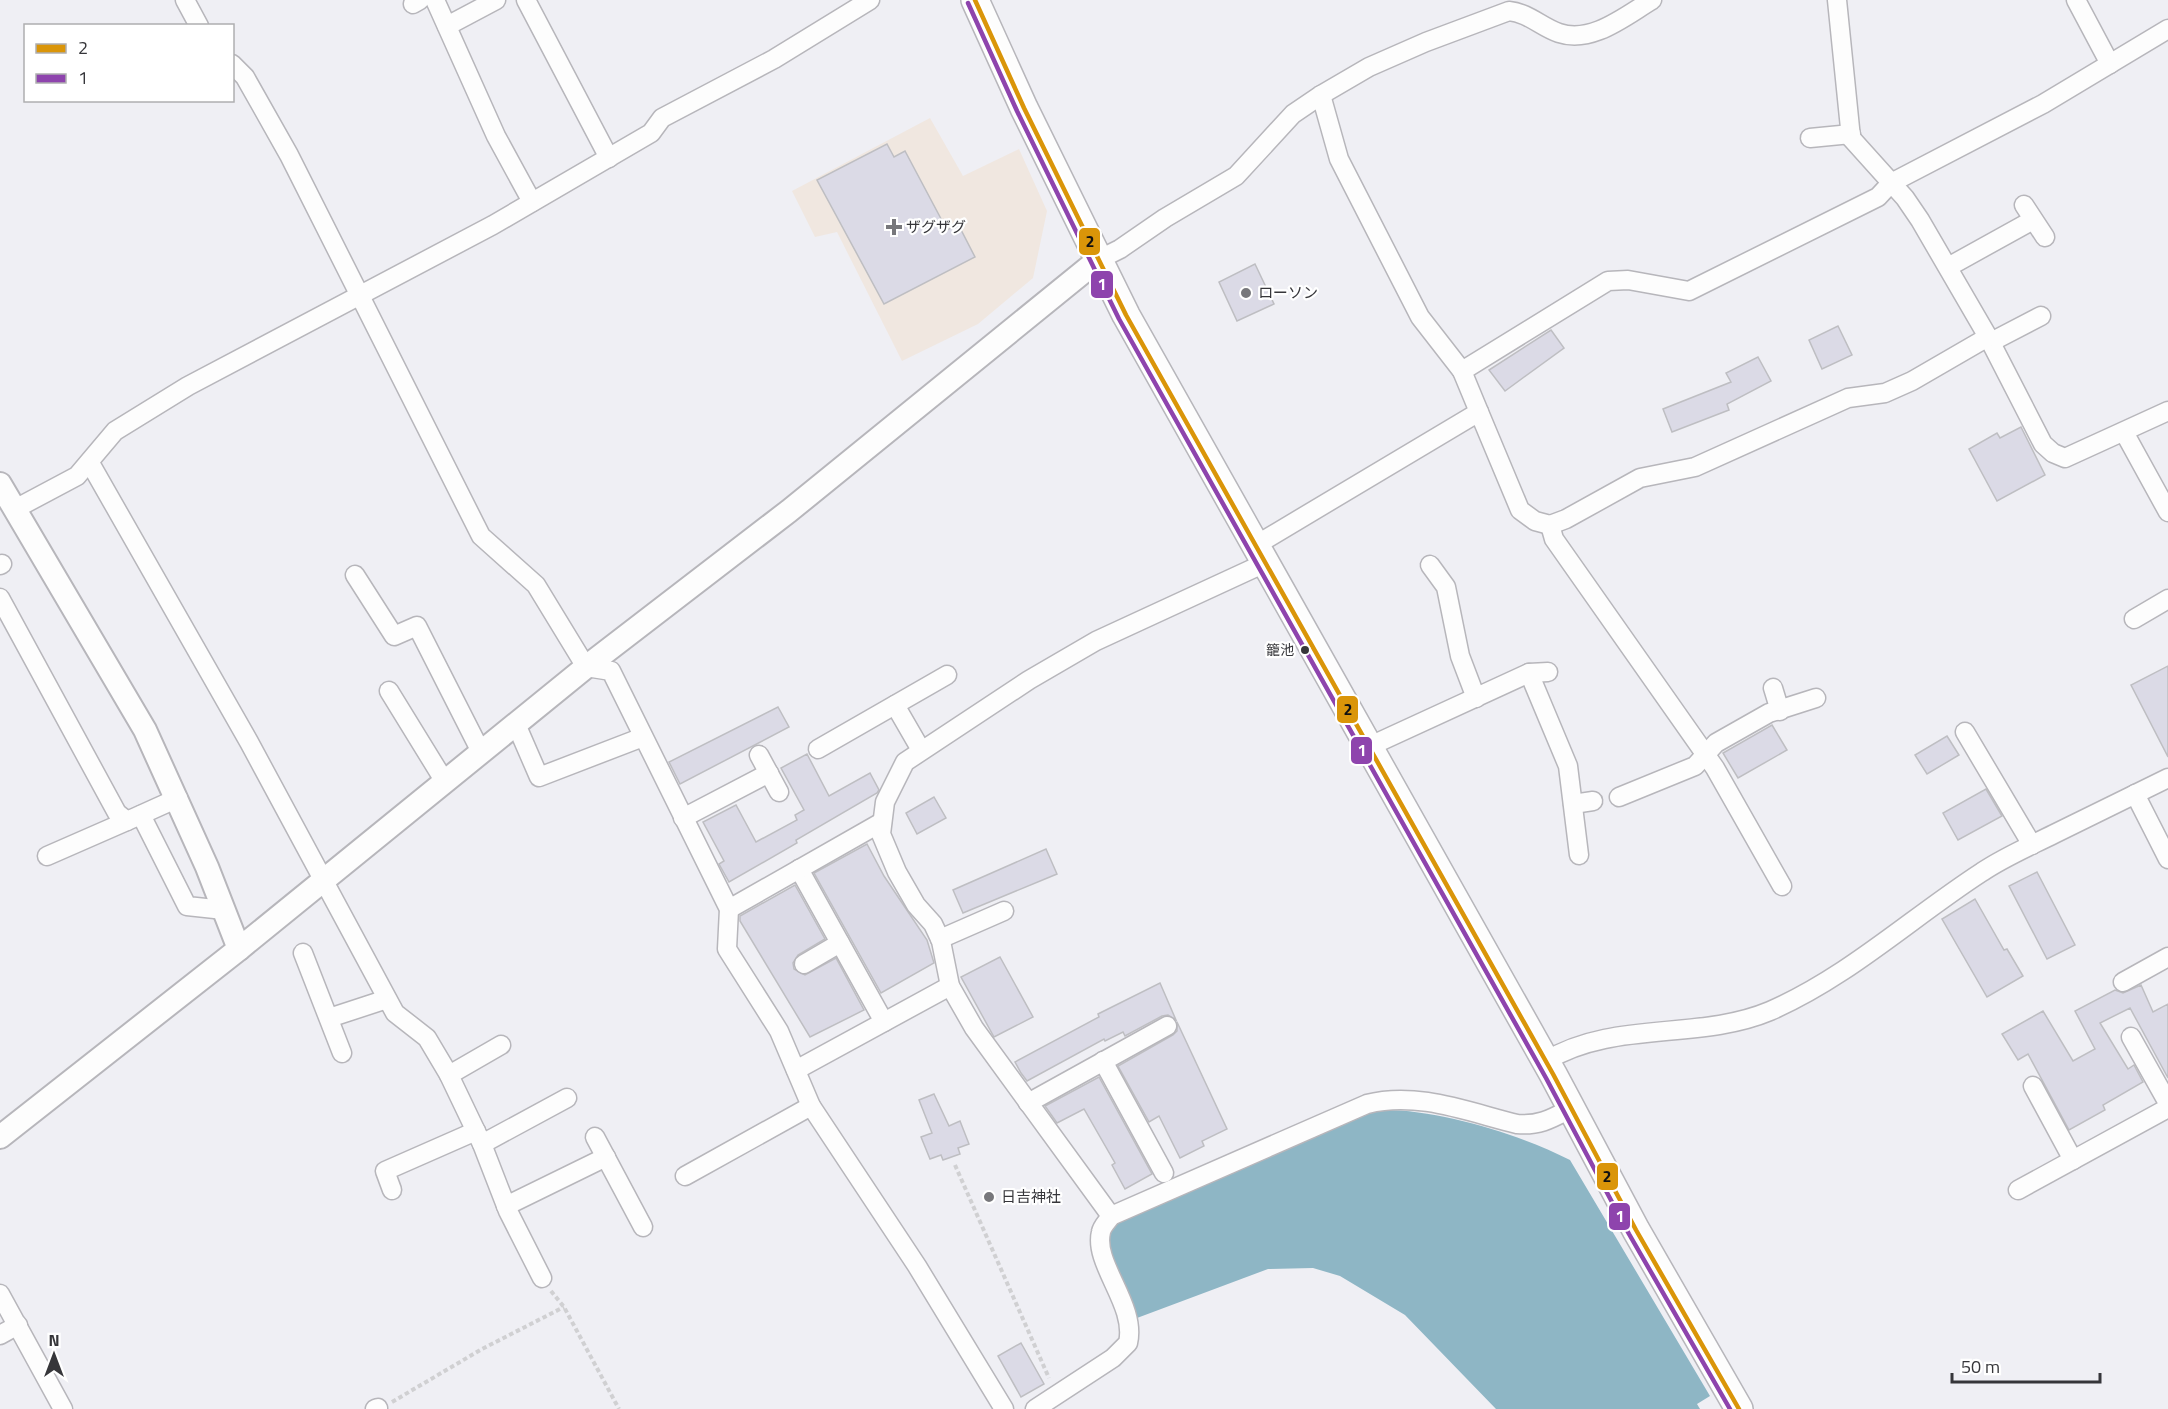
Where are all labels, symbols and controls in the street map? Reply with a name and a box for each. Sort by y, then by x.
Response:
legend [24,24,234,102]
text: 2 [78,34,88,61]
text: 1 [78,64,88,91]
place label: ザグザグ [906,215,966,238]
marker: ザグザグ [887,220,901,234]
line badge: 2 [1078,227,1101,256]
text: 2 [1086,229,1094,253]
line badge: 1 [1090,270,1114,299]
text: 1 [1098,272,1106,296]
place label: ローソン [1258,281,1318,304]
marker: ローソン [1239,286,1253,300]
place label: 籠池 [1266,639,1294,660]
marker: 籠池 [1299,644,1311,656]
line badge: 2 [1336,695,1359,724]
text: 2 [1344,697,1352,721]
line badge: 1 [1350,736,1373,765]
text: 1 [1358,738,1366,762]
line badge: 2 [1596,1162,1619,1191]
text: 2 [1603,1164,1611,1188]
place label: 日吉神社 [1001,1185,1061,1208]
marker: 日吉神社 [982,1190,996,1204]
line badge: 1 [1608,1202,1631,1231]
text: 1 [1616,1204,1624,1228]
north arrow [24,1325,84,1385]
text: N [48,1328,60,1352]
scale bar [1952,1346,2100,1384]
text: 50 m [1961,1353,2000,1380]

